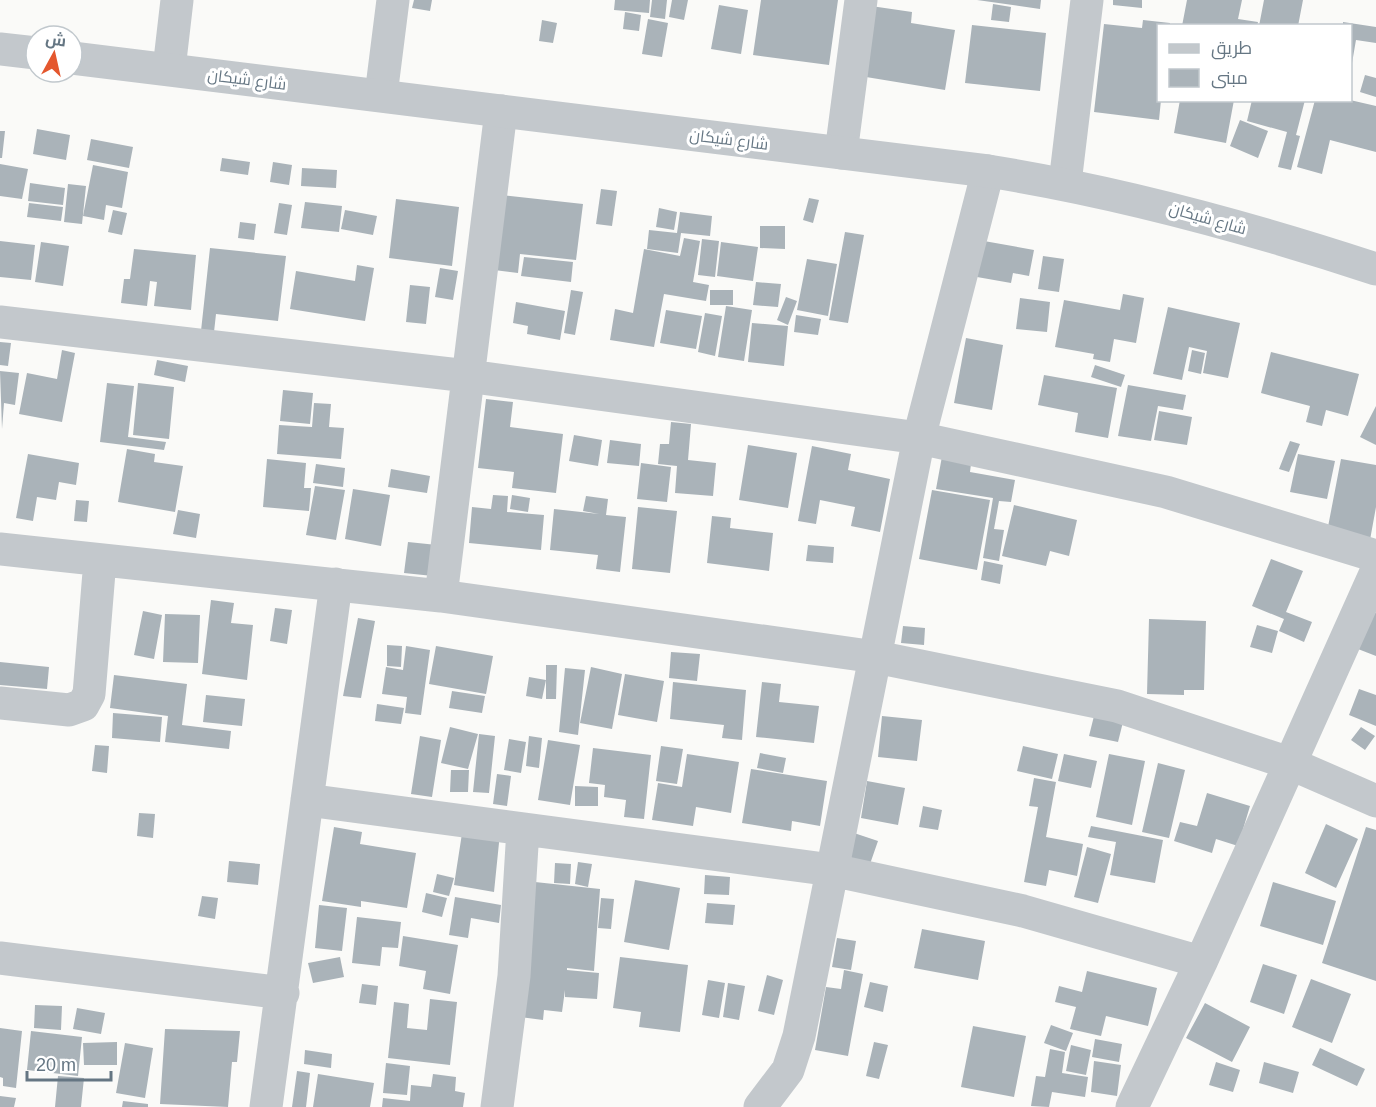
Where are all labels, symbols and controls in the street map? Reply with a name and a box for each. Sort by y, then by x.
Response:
north arrow [24,24,84,84]
legend [1157,24,1352,102]
text: ش [45,30,67,50]
text: طريق [1211,38,1252,60]
street label: شارع شيكان [206,66,287,96]
text: مبنى [1211,68,1248,89]
street label: شارع شيكان [688,126,769,156]
street label: شارع شيكان [1167,199,1248,240]
scale bar [27,1044,111,1082]
text: 20 m [36,1055,76,1075]

